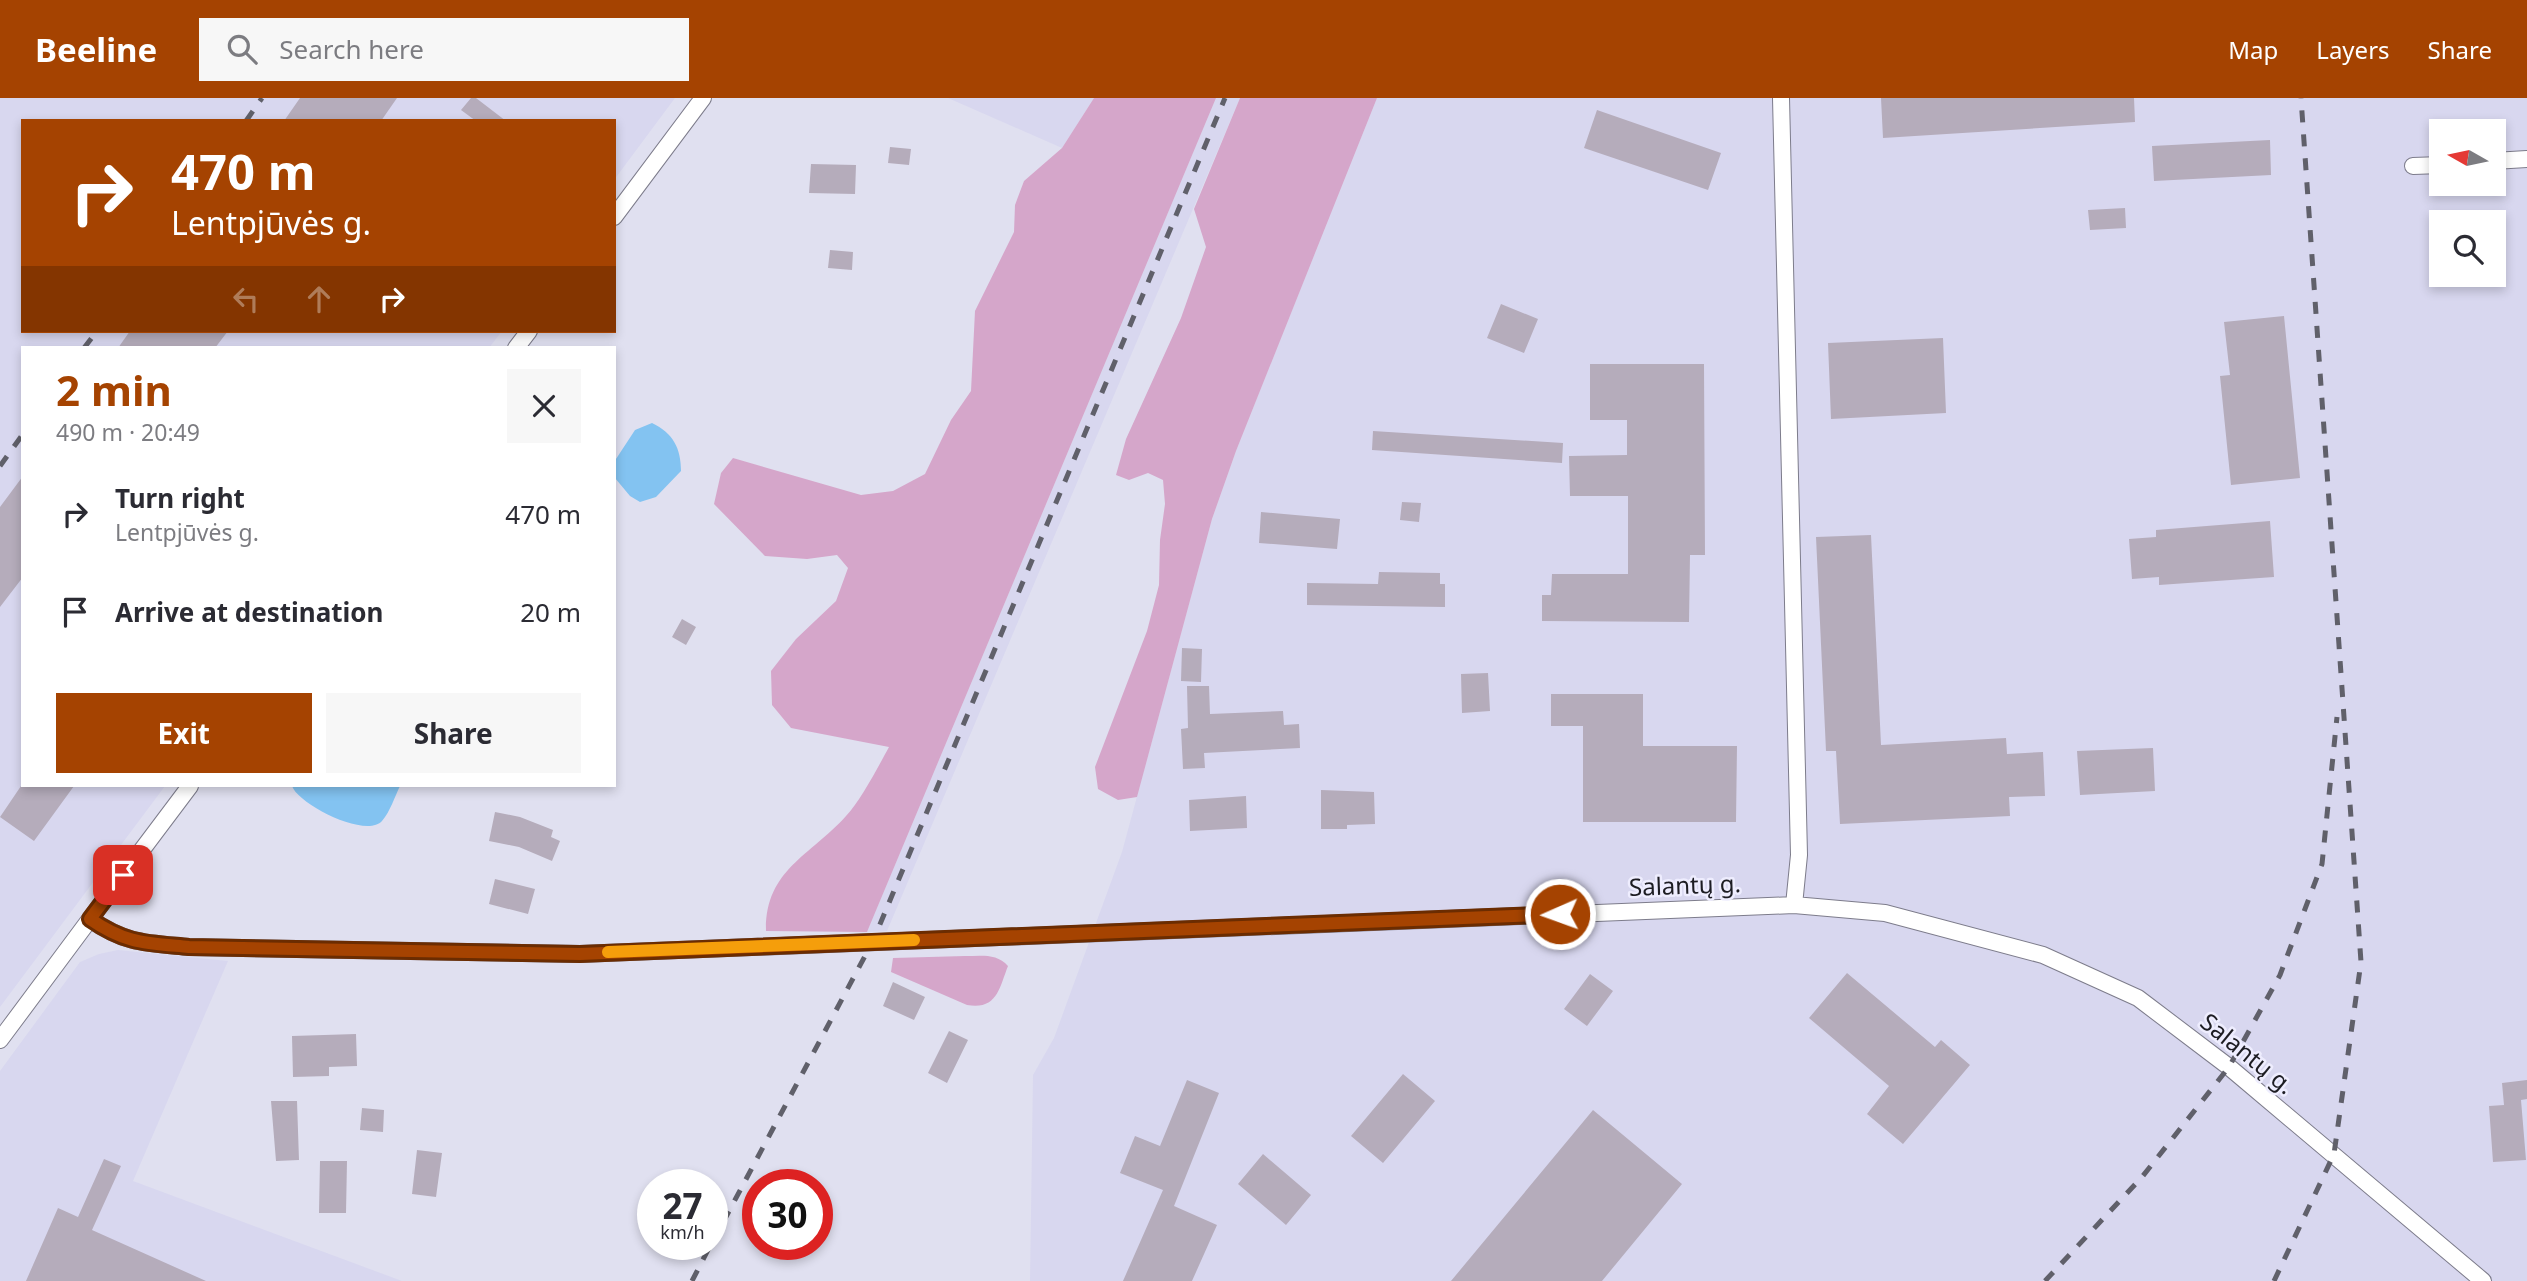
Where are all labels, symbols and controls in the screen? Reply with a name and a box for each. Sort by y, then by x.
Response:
search box [199,18,689,81]
text: Beeline [35,27,157,72]
icon: search [223,30,261,68]
text: Search here [279,31,424,67]
text: Map [2228,33,2278,66]
text: Layers [2316,33,2390,66]
text: Share [2428,33,2492,66]
north arrow [2429,119,2506,196]
map controls [2429,119,2506,287]
text: 470 m [171,138,316,204]
icon: right [56,147,147,238]
text: Lentpjūvės g. [171,201,371,244]
button: search [2429,210,2506,287]
icon: left [227,280,265,318]
icon: ahead [300,280,338,318]
icon: right [373,280,411,318]
text: 2 min [56,361,172,418]
button: close [507,369,581,443]
text: 490 m · 20:49 [56,416,200,448]
text: Turn right [115,480,245,516]
icon: right [56,495,94,533]
text: 470 m [505,496,581,532]
text: Lentpjūvės g. [115,516,259,548]
icon: arrive [56,593,94,631]
text: Arrive at destination [115,594,384,630]
text: 20 m [520,594,581,630]
button: Exit [56,693,312,773]
button: Share [326,693,581,773]
pin [93,845,153,905]
icon: arrive [104,856,142,894]
street label: Salantų g. [1628,866,1742,903]
position arrow [1523,877,1597,951]
street label: Salantų g. [2194,1005,2302,1101]
speed limit sign: 30 [742,1169,833,1260]
text: 27 [662,1182,703,1229]
text: km/h [660,1220,705,1244]

